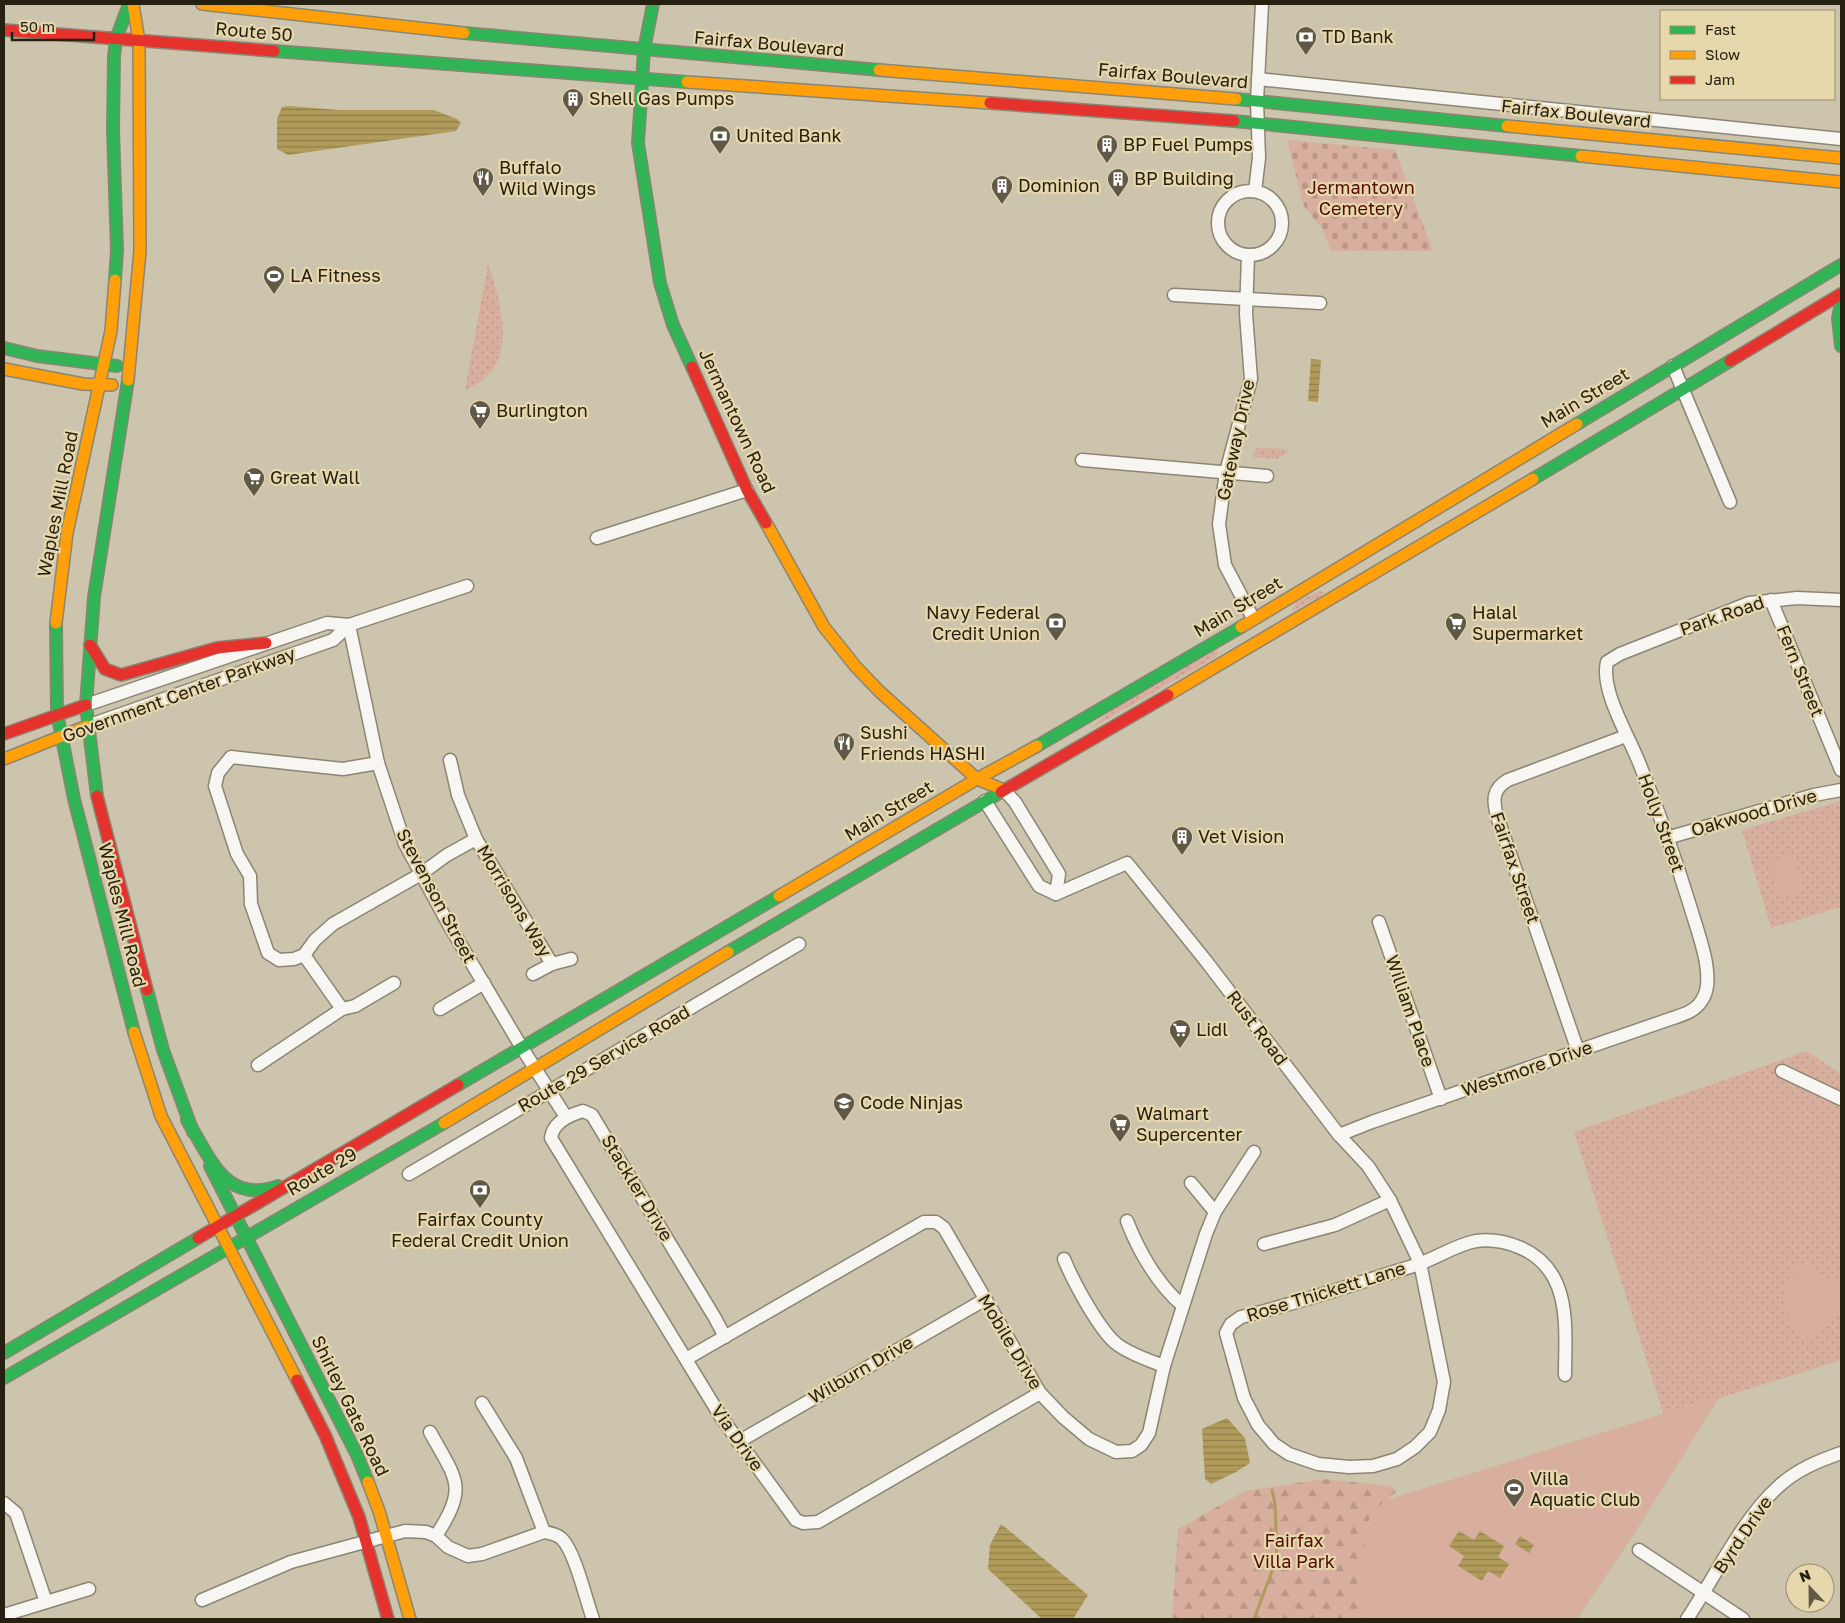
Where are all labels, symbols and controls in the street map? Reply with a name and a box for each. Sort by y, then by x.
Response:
scale bar [12,10,95,42]
legend [1660,10,1835,100]
text: 50 m [20,17,55,35]
street label: Route 50 [215,17,294,45]
text: Fast [1705,20,1736,38]
street label: Fairfax Boulevard [693,25,845,61]
bank icon: TD Bank [1294,25,1318,56]
place label: TD Bank [1322,25,1394,47]
text: Slow [1705,45,1740,63]
street label: Fairfax Boulevard [1097,57,1249,93]
text: Jam [1705,70,1735,88]
building icon: Shell Gas Pumps [561,87,585,118]
place label: Shell Gas Pumps [589,87,734,109]
street label: Fairfax Boulevard [1500,94,1652,132]
bank icon: United Bank [708,124,732,155]
place label: United Bank [736,124,842,146]
building icon: BP Fuel Pumps [1095,133,1119,164]
place label: BP Fuel Pumps [1123,133,1253,155]
place label: Buffalo Wild Wings [499,156,596,199]
restaurant icon: Buffalo Wild Wings [471,166,495,197]
building icon: BP Building [1106,167,1130,198]
place label: BP Building [1134,167,1234,189]
building icon: Dominion [990,174,1014,205]
place label: Dominion [1018,174,1100,196]
park label: Jermantown Cemetery [1307,176,1415,219]
sports icon: LA Fitness [262,264,286,295]
place label: LA Fitness [290,264,381,286]
street label: Jermantown Road [695,345,781,496]
street label: Main Street [1536,362,1633,432]
street label: Gateway Drive [1211,377,1259,502]
supermarket icon: Burlington [468,399,492,430]
place label: Burlington [496,399,588,421]
street label: Waples Mill Road [32,429,82,579]
supermarket icon: Great Wall [242,466,266,497]
place label: Great Wall [270,466,360,488]
street label: Main Street [1189,571,1286,641]
street label: Park Road [1677,590,1767,640]
place label: Navy Federal Credit Union [926,601,1040,644]
place label: Halal Supermarket [1472,601,1584,644]
bank icon: Navy Federal Credit Union [1044,611,1068,642]
supermarket icon: Halal Supermarket [1444,611,1468,642]
street label: Fern Street [1773,622,1829,720]
street label: Government Center Parkway [59,642,298,747]
place label: Sushi Friends HASHI [860,721,986,764]
restaurant icon: Sushi Friends HASHI [832,731,856,762]
street label: Holly Street [1634,770,1690,875]
street label: Main Street [840,775,937,845]
street label: Oakwood Drive [1688,784,1819,841]
street label: Fairfax Street [1487,809,1545,926]
street label: Stevenson Street [392,825,482,966]
building icon: Vet Vision [1170,825,1194,856]
place label: Vet Vision [1198,825,1284,847]
street label: Waples Mill Road [94,840,152,989]
street label: Morrisons Way [473,840,557,961]
street label: William Place [1381,952,1440,1070]
street label: Rust Road [1222,986,1293,1069]
street label: Route 29 Service Road [514,1000,693,1116]
supermarket icon: Lidl [1168,1018,1192,1049]
place label: Lidl [1196,1018,1228,1040]
street label: Westmore Drive [1458,1035,1595,1101]
school or university icon: Code Ninjas [832,1091,856,1122]
place label: Code Ninjas [860,1091,963,1113]
place label: Walmart Supercenter [1136,1102,1243,1145]
supermarket icon: Walmart Supercenter [1108,1112,1132,1143]
street label: Stackler Drive [597,1130,678,1245]
street label: Route 29 [283,1142,360,1200]
bank icon: Fairfax County Federal Credit Union [468,1178,492,1209]
place label: Fairfax County Federal Credit Union [391,1208,569,1251]
street label: Rose Thickett Lane [1243,1256,1408,1326]
street label: Mobile Drive [974,1290,1048,1393]
street label: Wilburn Drive [804,1330,917,1408]
street label: Shirley Gate Road [307,1332,394,1479]
street label: Via Drive [707,1400,769,1475]
place label: Villa Aquatic Club [1530,1467,1640,1510]
sports icon: Villa Aquatic Club [1502,1477,1526,1508]
street label: Byrd Drive [1708,1491,1776,1577]
park label: Fairfax Villa Park [1253,1529,1335,1572]
north arrow [1785,1563,1835,1613]
text: N [1797,1566,1813,1585]

